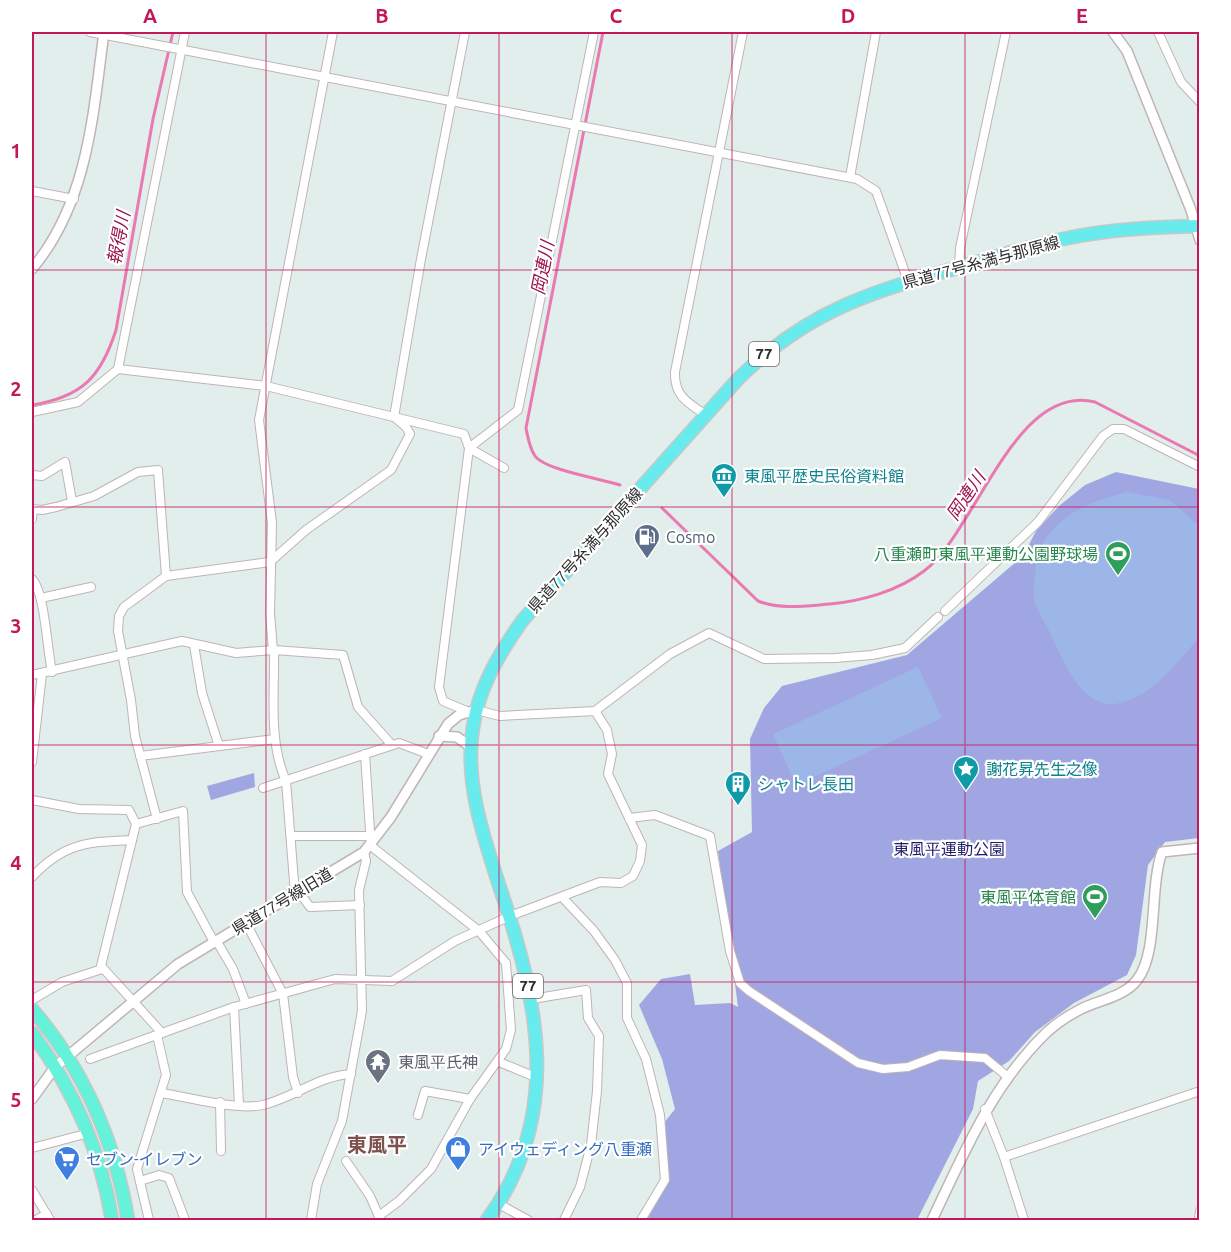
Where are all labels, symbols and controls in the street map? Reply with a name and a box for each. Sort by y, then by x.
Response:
text: A [143,4,157,27]
text: B [375,4,389,27]
text: C [610,4,623,27]
text: D [841,4,855,27]
text: E [1076,4,1088,27]
text: 1 [10,139,22,162]
water label: 報得川 [103,207,133,266]
street label: 県道77号糸満与那原線 [900,232,1062,292]
water label: 岡連川 [527,237,557,296]
road number: 77 [749,342,779,366]
text: 2 [10,377,22,400]
museum icon: 東風平歴史民俗資料館 [709,461,739,499]
water label: 岡連川 [942,466,990,523]
place label: 東風平歴史民俗資料館 [744,467,904,485]
street label: 県道77号糸満与那原線 [524,484,646,616]
fuel station icon: Cosmo [632,522,662,560]
place label: Cosmo [666,528,715,546]
sports icon: 八重瀬町東風平運動公園野球場 [1103,539,1133,577]
place label: 八重瀬町東風平運動公園野球場 [874,545,1098,563]
text: 3 [10,614,22,637]
place icon: 謝花昇先生之像 [951,754,981,792]
place label: 謝花昇先生之像 [986,760,1098,778]
building icon: シャトレ長田 [723,769,753,807]
place label: シャトレ長田 [758,775,854,793]
park label: 東風平運動公園 [893,840,1005,858]
text: 4 [10,851,22,874]
street label: 県道77号線旧道 [228,864,336,938]
sports icon: 東風平体育館 [1080,882,1110,920]
place label: 東風平体育館 [980,888,1076,906]
road number: 77 [513,974,543,998]
temple icon: 東風平氏神 [363,1047,393,1085]
place label: 東風平氏神 [398,1053,478,1071]
text: 5 [10,1088,22,1111]
district label: 東風平 [347,1133,407,1156]
shop icon: アイウェディング八重瀬 [443,1134,473,1172]
place label: アイウェディング八重瀬 [478,1140,652,1158]
supermarket icon: セブン-イレブン [52,1144,82,1182]
place label: セブン-イレブン [86,1150,203,1168]

